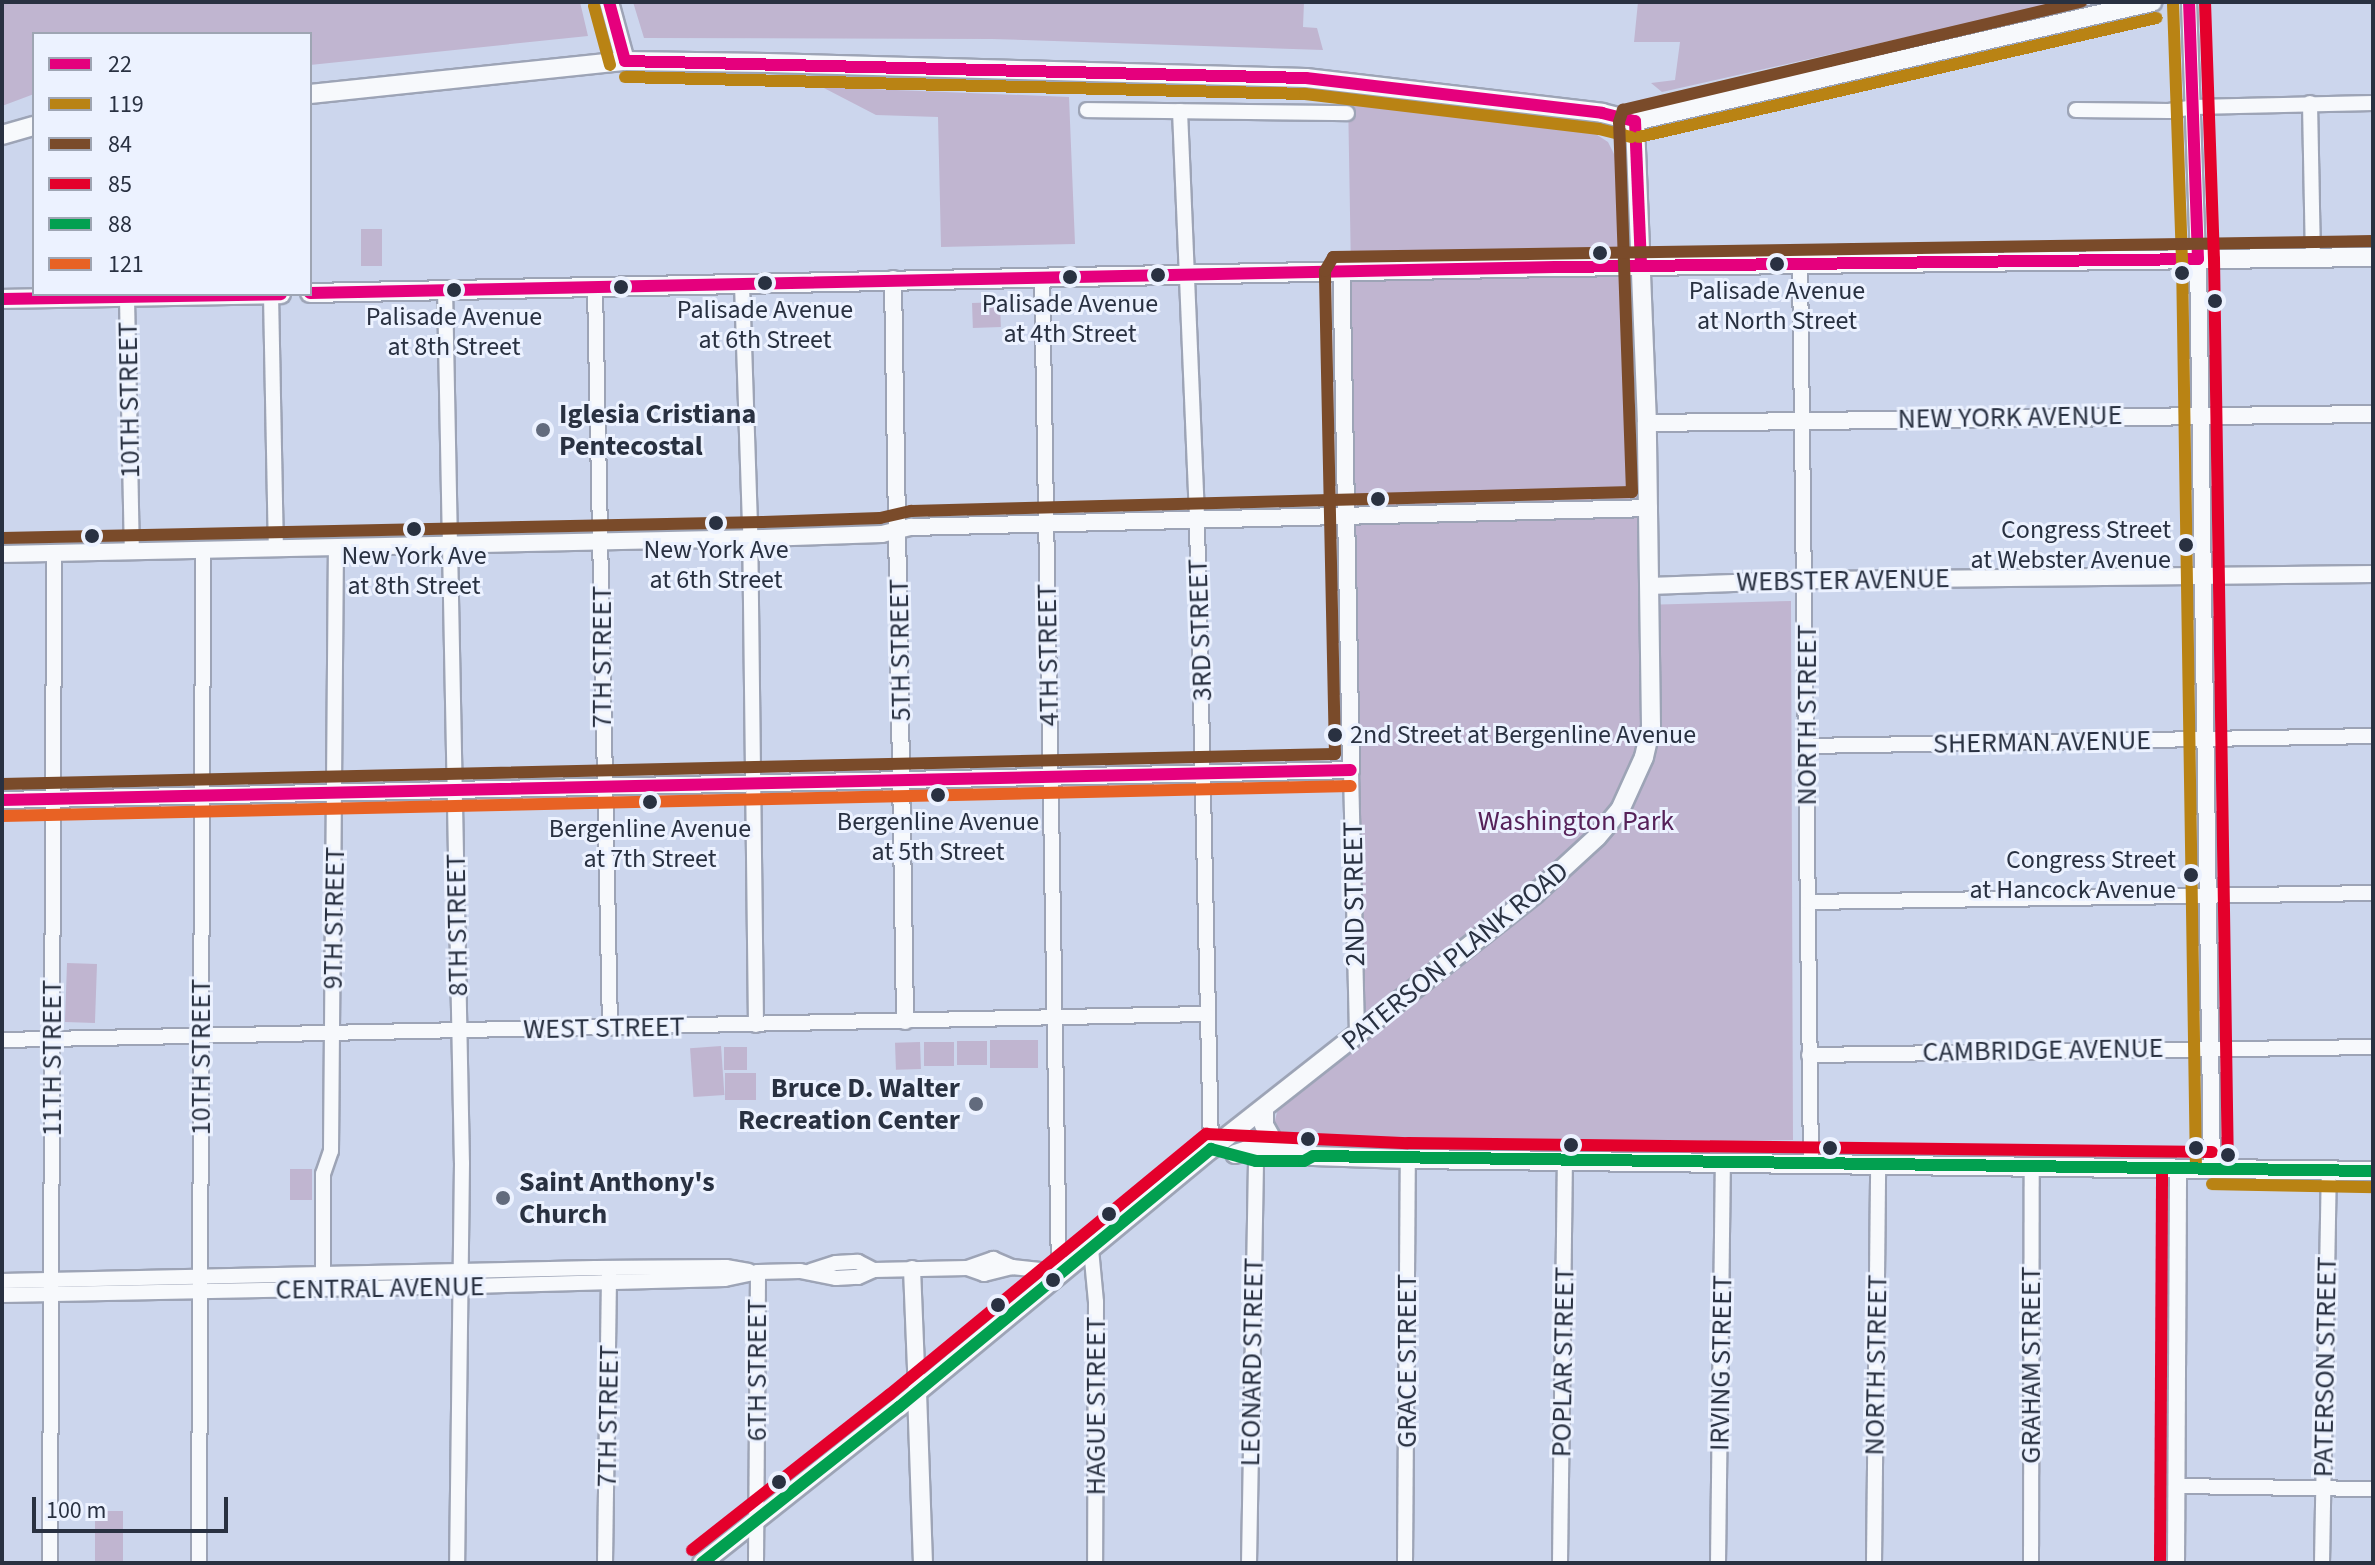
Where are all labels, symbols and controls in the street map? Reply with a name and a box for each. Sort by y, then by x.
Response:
legend [32,32,312,296]
text: 22 [108,47,132,82]
text: 119 [108,87,144,122]
text: 84 [108,127,132,162]
text: 85 [108,167,132,202]
text: 88 [108,207,132,242]
unlabelled marker [1592,245,1608,261]
text: 121 [108,247,144,282]
marker: Palisade Avenue at North Street [1769,256,1785,272]
unlabelled marker [2174,265,2190,281]
unlabelled marker [1150,267,1166,283]
marker: Palisade Avenue at 4th Street [1062,269,1078,285]
marker: Palisade Avenue at 6th Street [757,275,773,291]
place label: Palisade Avenue at North Street [1689,275,1865,336]
unlabelled marker [613,279,629,295]
marker: Palisade Avenue at 8th Street [446,282,462,298]
place label: Palisade Avenue at 4th Street [982,288,1158,350]
unlabelled marker [2207,293,2223,309]
place label: Palisade Avenue at 6th Street [677,294,853,356]
place label: Palisade Avenue at 8th Street [366,301,542,362]
street label: 10TH STREET [111,321,147,479]
place label: Iglesia Cristiana Pentecostal [559,397,756,463]
street label: NEW YORK AVENUE [1897,398,2123,436]
marker: Iglesia Cristiana Pentecostal [534,421,552,439]
unlabelled marker [1370,491,1386,507]
place label: Congress Street at Webster Avenue [1971,514,2171,576]
marker: New York Ave at 6th Street [708,515,724,531]
marker: New York Ave at 8th Street [406,521,422,537]
unlabelled marker [84,528,100,544]
place label: New York Ave at 6th Street [643,534,789,596]
marker: Congress Street at Webster Avenue [2178,537,2194,553]
place label: New York Ave at 8th Street [341,540,487,602]
street label: 3RD STREET [1181,558,1219,702]
street label: WEBSTER AVENUE [1736,561,1950,599]
street label: 5TH STREET [882,578,918,722]
street label: 4TH STREET [1030,583,1066,727]
street label: 7TH STREET [585,586,619,728]
street label: NORTH STREET [1790,625,1824,805]
place label: 2nd Street at Bergenline Avenue [1350,719,1696,751]
street label: SHERMAN AVENUE [1933,723,2151,761]
marker: 2nd Street at Bergenline Avenue [1327,727,1343,743]
marker: Bergenline Avenue at 5th Street [930,787,946,803]
marker: Bergenline Avenue at 7th Street [642,794,658,810]
park label: Washington Park [1478,804,1674,838]
place label: Bergenline Avenue at 5th Street [837,806,1039,868]
place label: Bergenline Avenue at 7th Street [549,813,751,874]
street label: 2ND STREET [1336,821,1372,967]
place label: Congress Street at Hancock Avenue [1970,844,2176,906]
street label: 9TH STREET [316,846,352,990]
street label: 8TH STREET [439,853,475,997]
street label: PATERSON PLANK ROAD [1335,854,1575,1058]
marker: Congress Street at Hancock Avenue [2183,867,2199,883]
street label: 10TH STREET [184,979,218,1135]
street label: 11TH STREET [35,980,69,1136]
street label: WEST STREET [523,1010,685,1046]
street label: CAMBRIDGE AVENUE [1922,1031,2164,1069]
place label: Bruce D. Walter Recreation Center [738,1071,960,1137]
marker: Bruce D. Walter Recreation Center [967,1095,985,1113]
unlabelled marker [1300,1131,1316,1147]
unlabelled marker [1563,1137,1579,1153]
unlabelled marker [1822,1140,1838,1156]
unlabelled marker [2188,1140,2204,1156]
unlabelled marker [2220,1147,2236,1163]
place label: Saint Anthony's Church [519,1165,715,1231]
marker: Saint Anthony's Church [494,1189,512,1207]
unlabelled marker [1101,1206,1117,1222]
street label: PATERSON STREET [2306,1256,2344,1478]
street label: LEONARD STREET [1233,1257,1271,1467]
street label: POPLAR STREET [1545,1266,1581,1458]
street label: GRAHAM STREET [2014,1266,2048,1464]
street label: CENTRAL AVENUE [275,1269,485,1307]
unlabelled marker [1045,1272,1061,1288]
street label: GRACE STREET [1390,1274,1424,1448]
street label: NORTH STREET [1858,1274,1894,1456]
street label: IRVING STREET [1703,1275,1739,1451]
unlabelled marker [990,1297,1006,1313]
street label: 6TH STREET [740,1299,774,1441]
street label: HAGUE STREET [1079,1317,1113,1495]
street label: 7TH STREET [590,1344,626,1488]
unlabelled marker [771,1474,787,1490]
scale bar [36,1481,232,1531]
text: 100 m [46,1493,106,1528]

